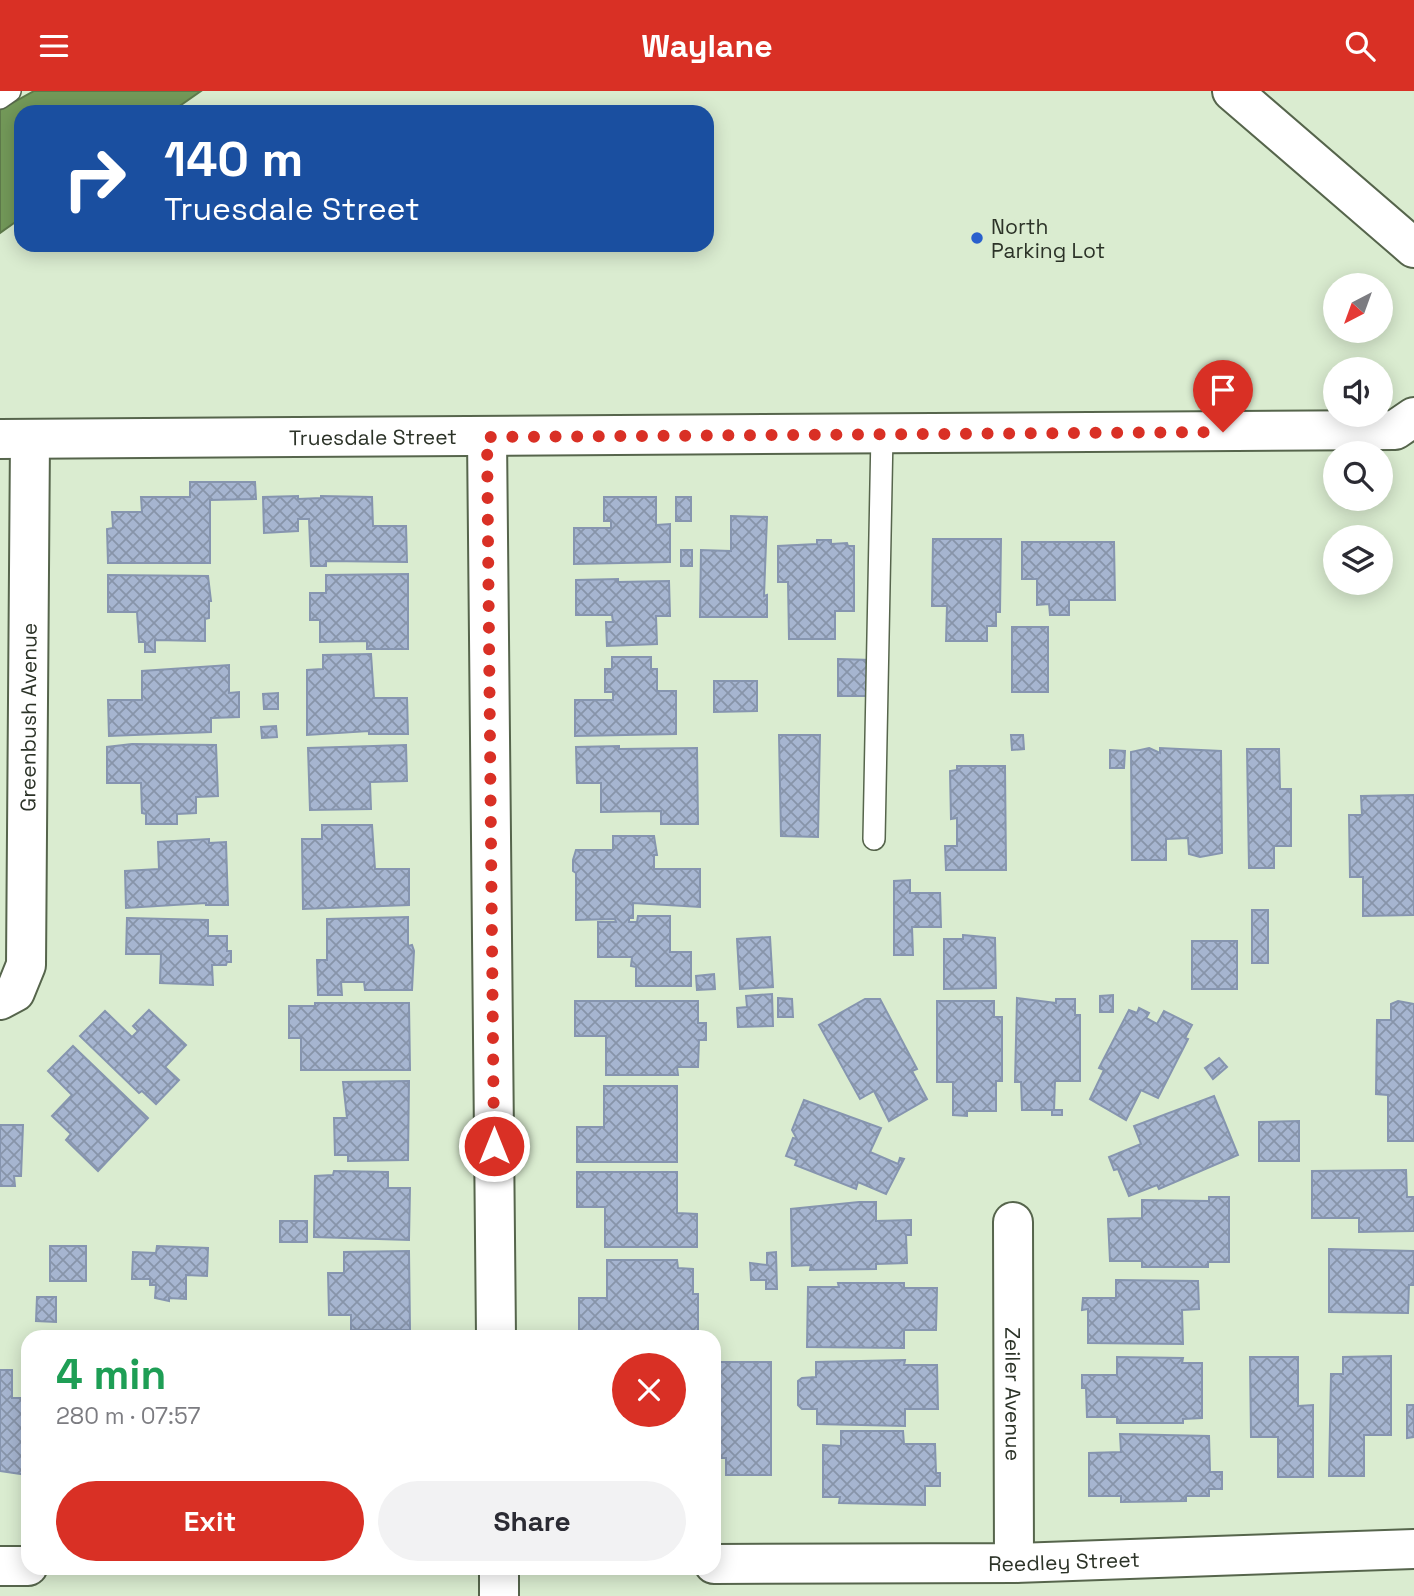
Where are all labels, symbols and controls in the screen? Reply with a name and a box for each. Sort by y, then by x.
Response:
text: Waylane [641,26,773,66]
icon: menu [35,27,73,65]
icon: search [1341,27,1379,65]
text: 140 m [164,128,303,190]
icon: right [49,133,140,224]
text: Truesdale Street [164,189,420,229]
place label: North Parking Lot [991,213,1105,264]
marker: North Parking Lot [969,230,985,246]
north arrow [1323,273,1393,343]
map controls [1323,273,1393,595]
button: sound [1323,357,1393,427]
pin [1193,360,1253,432]
icon: arrive [1204,371,1242,409]
street label: Truesdale Street [289,423,457,451]
button: search [1323,441,1393,511]
button: layers [1323,525,1393,595]
street label: Greenbush Avenue [14,623,42,812]
position arrow [457,1109,531,1183]
street label: Zeiler Avenue [1000,1327,1027,1461]
text: 4 min [56,1348,166,1401]
button: close [612,1353,686,1427]
text: 280 m · 07:57 [56,1401,200,1431]
button: Exit [56,1481,364,1561]
button: Share [378,1481,686,1561]
street label: Reedley Street [988,1545,1140,1577]

